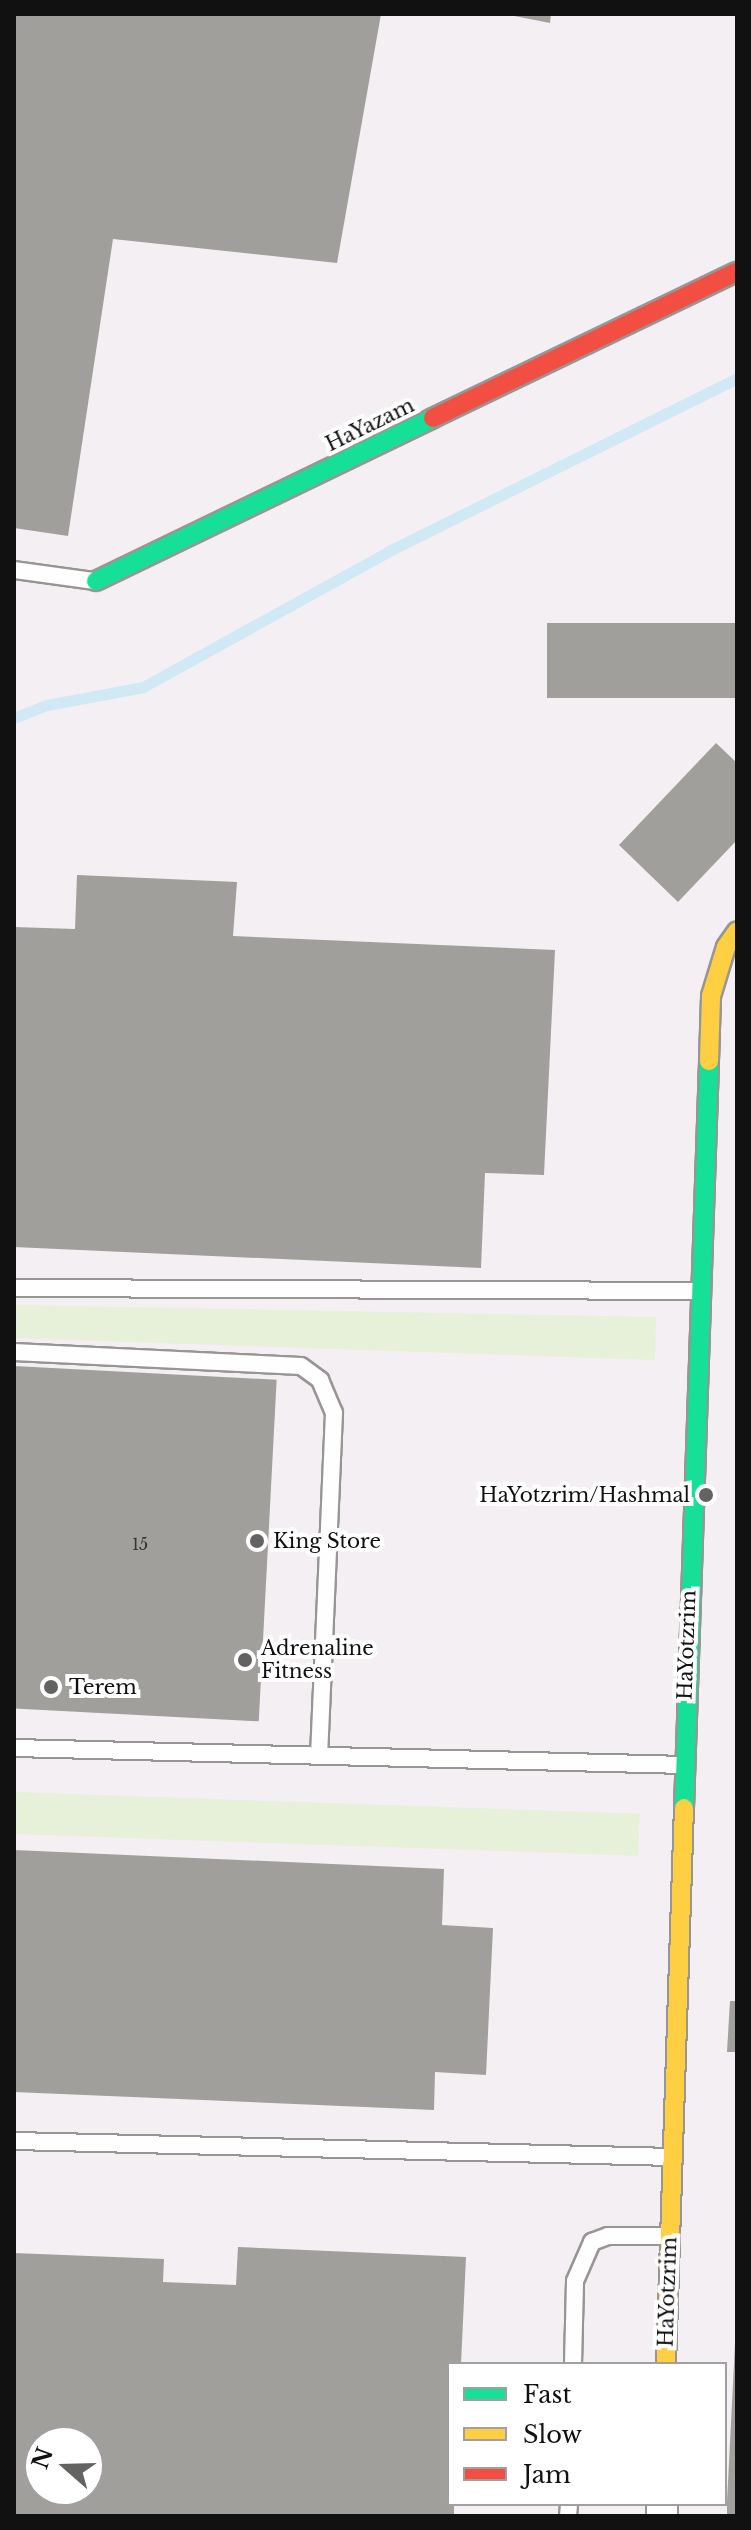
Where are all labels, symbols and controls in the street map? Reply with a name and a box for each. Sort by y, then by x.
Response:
street label: HaYazam [322,393,418,457]
place label: HaYotzrim/Hashmal [479,1483,690,1507]
marker: HaYotzrim/Hashmal [697,1486,715,1504]
place label: King Store [273,1529,381,1553]
marker: King Store [248,1532,266,1550]
house number: 15 [132,1534,148,1554]
street label: HaYotzrim [673,1590,701,1700]
place label: Adrenaline Fitness [261,1636,374,1683]
marker: Adrenaline Fitness [236,1651,254,1669]
place label: Terem [69,1675,137,1699]
marker: Terem [40,1676,62,1698]
street label: HaYotzrim [654,2237,682,2347]
legend [447,2362,727,2506]
text: Fast [523,2380,571,2409]
text: Slow [523,2420,582,2449]
north arrow [24,2426,104,2506]
text: N [27,2444,59,2473]
text: Jam [523,2460,571,2489]

